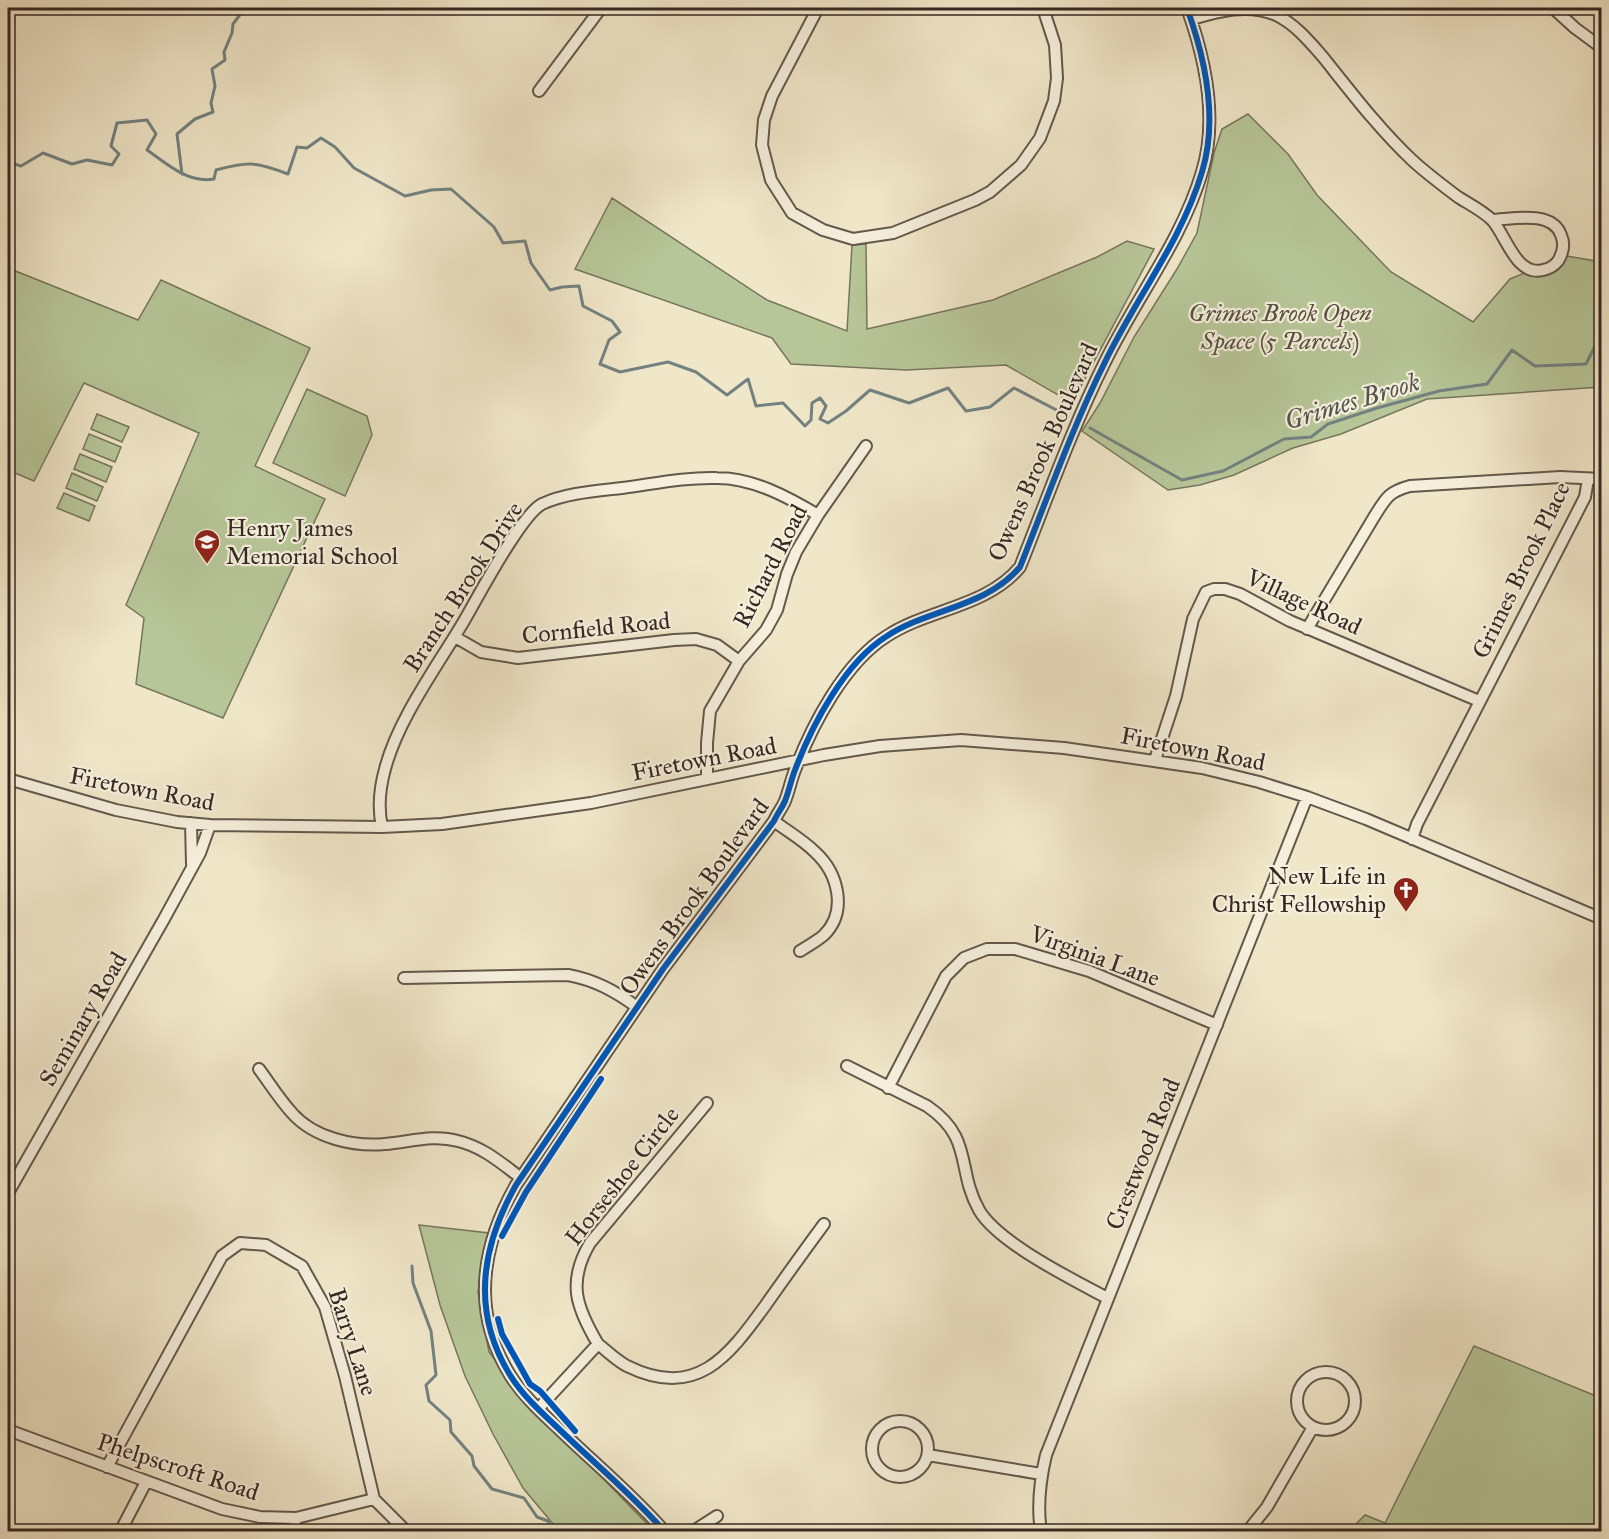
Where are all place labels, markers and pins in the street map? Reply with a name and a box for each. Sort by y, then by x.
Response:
place label: Henry James Memorial School [226,513,399,571]
school or university icon: Henry James Memorial School [192,527,222,565]
place label: New Life in Christ Fellowship [1212,861,1386,919]
church icon: New Life in Christ Fellowship [1391,875,1421,913]

